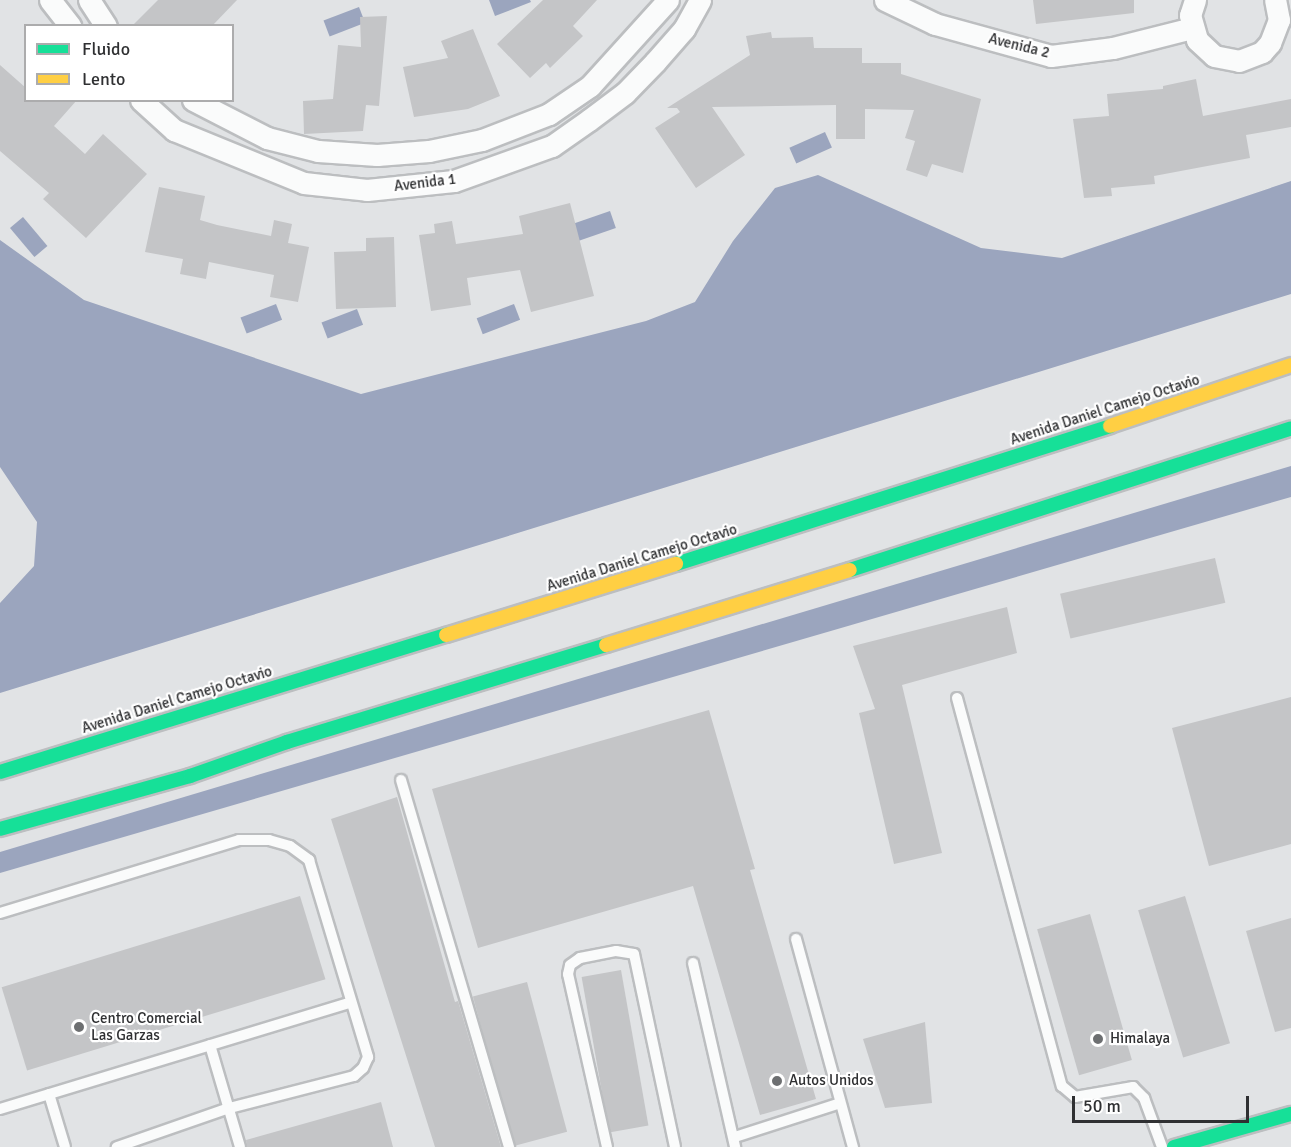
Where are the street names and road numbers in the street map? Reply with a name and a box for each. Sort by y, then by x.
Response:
street label: Avenida 2 [987,30,1051,62]
street label: Avenida 1 [393,170,457,196]
street label: Avenida Daniel Camejo Octavio [1008,371,1202,449]
street label: Avenida Daniel Camejo Octavio [545,520,739,596]
street label: Avenida Daniel Camejo Octavio [80,662,274,738]

